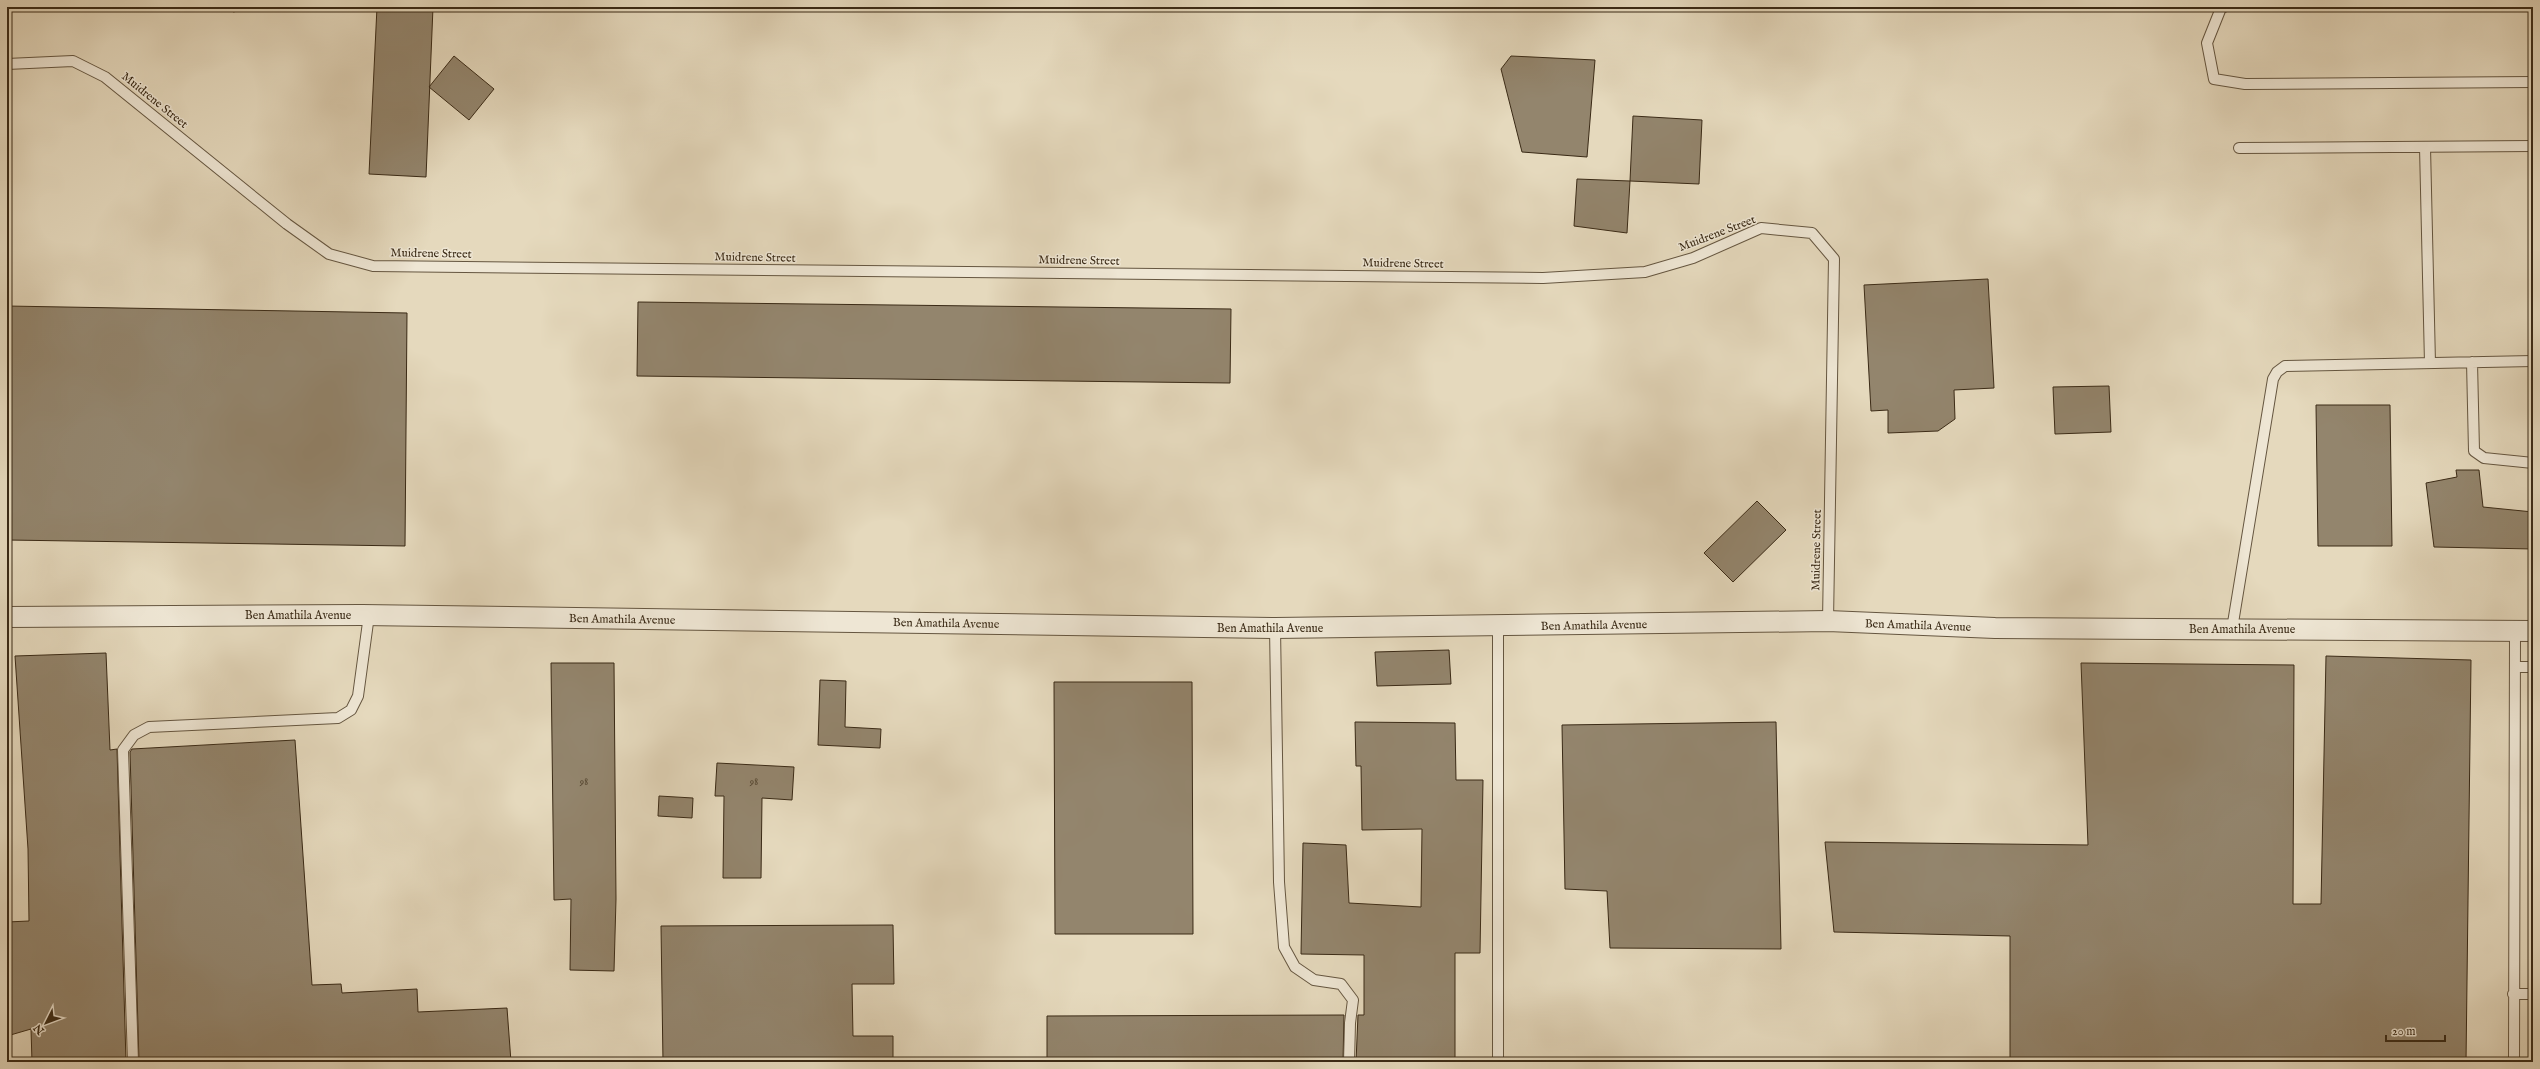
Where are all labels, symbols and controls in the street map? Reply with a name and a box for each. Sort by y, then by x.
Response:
street label: Muidrene Street [118,69,191,132]
street label: Muidrene Street [1677,212,1758,255]
street label: Muidrene Street [390,245,472,262]
street label: Muidrene Street [714,249,796,266]
street label: Muidrene Street [1038,252,1120,269]
street label: Muidrene Street [1362,255,1444,272]
street label: Muidrene Street [1808,509,1825,591]
street label: Ben Amathila Avenue [245,608,352,623]
street label: Ben Amathila Avenue [569,611,676,628]
street label: Ben Amathila Avenue [893,615,1000,632]
street label: Ben Amathila Avenue [1865,616,1972,635]
street label: Ben Amathila Avenue [1541,617,1648,634]
street label: Ben Amathila Avenue [1217,621,1324,636]
street label: Ben Amathila Avenue [2189,622,2296,637]
house number: 98 [579,776,588,789]
house number: 98 [749,776,758,789]
north arrow [26,1003,66,1043]
scale bar [2386,1017,2445,1043]
text: N [31,1020,48,1038]
text: 20 m [2392,1024,2415,1039]

